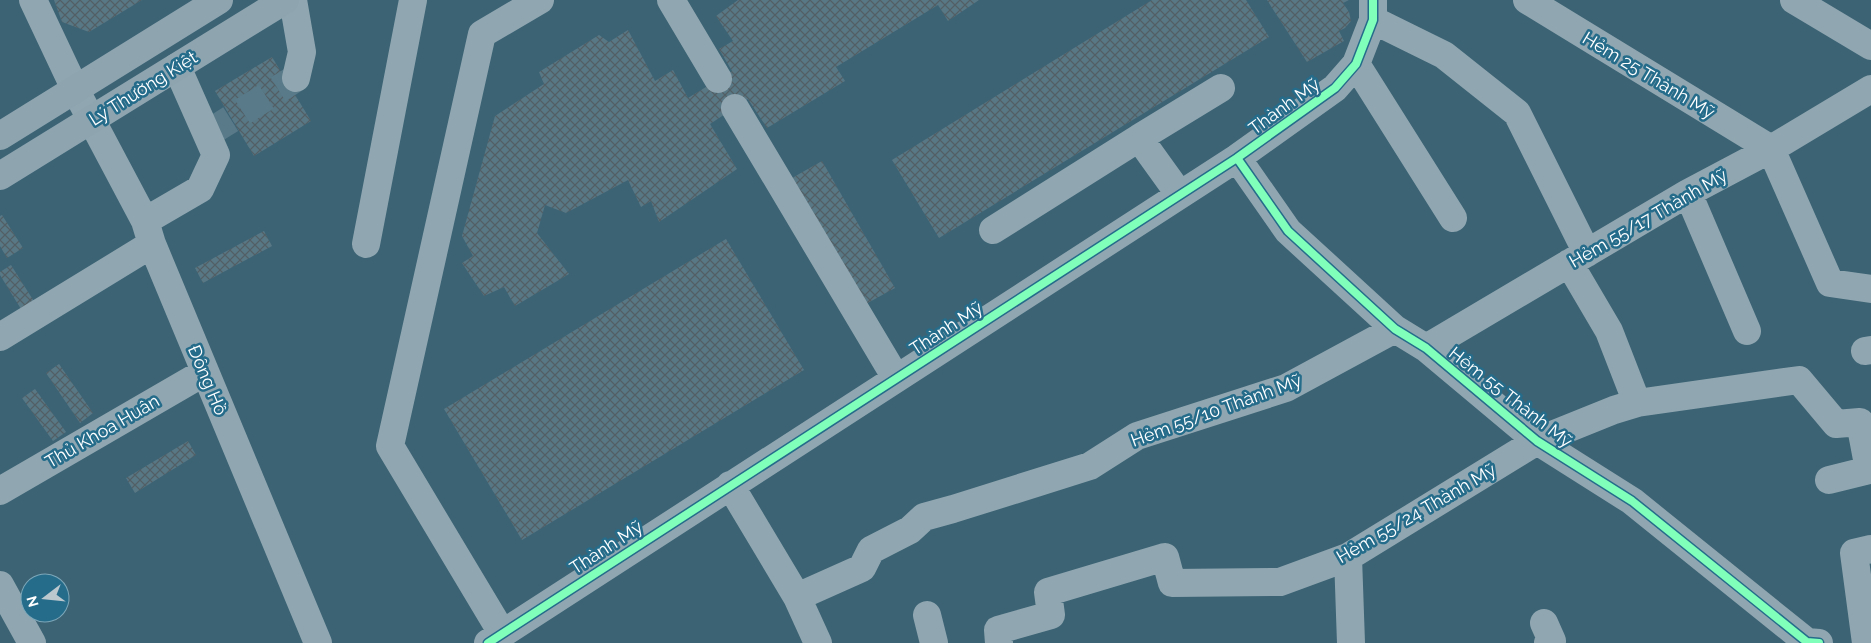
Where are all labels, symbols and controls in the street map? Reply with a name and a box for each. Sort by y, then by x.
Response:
street label: Hẻm 25 Thành Mỹ [1579,27,1719,123]
street label: Lý Thường Kiệt [85,46,201,130]
street label: Thành Mỹ [1244,73,1324,139]
street label: Hẻm 55/17 Thành Mỹ [1565,164,1731,272]
street label: Thành Mỹ [906,297,986,359]
street label: Đông Hồ [184,342,232,418]
street label: Hẻm 55 Thành Mỹ [1445,342,1577,452]
street label: Hẻm 55/10 Thành Mỹ [1128,369,1305,451]
street label: Thủ Khoa Huân [41,390,163,472]
street label: Hẻm 55/24 Thành Mỹ [1332,459,1500,567]
street label: Thành Mỹ [566,516,646,578]
north arrow [20,573,70,623]
text: N [23,594,42,609]

